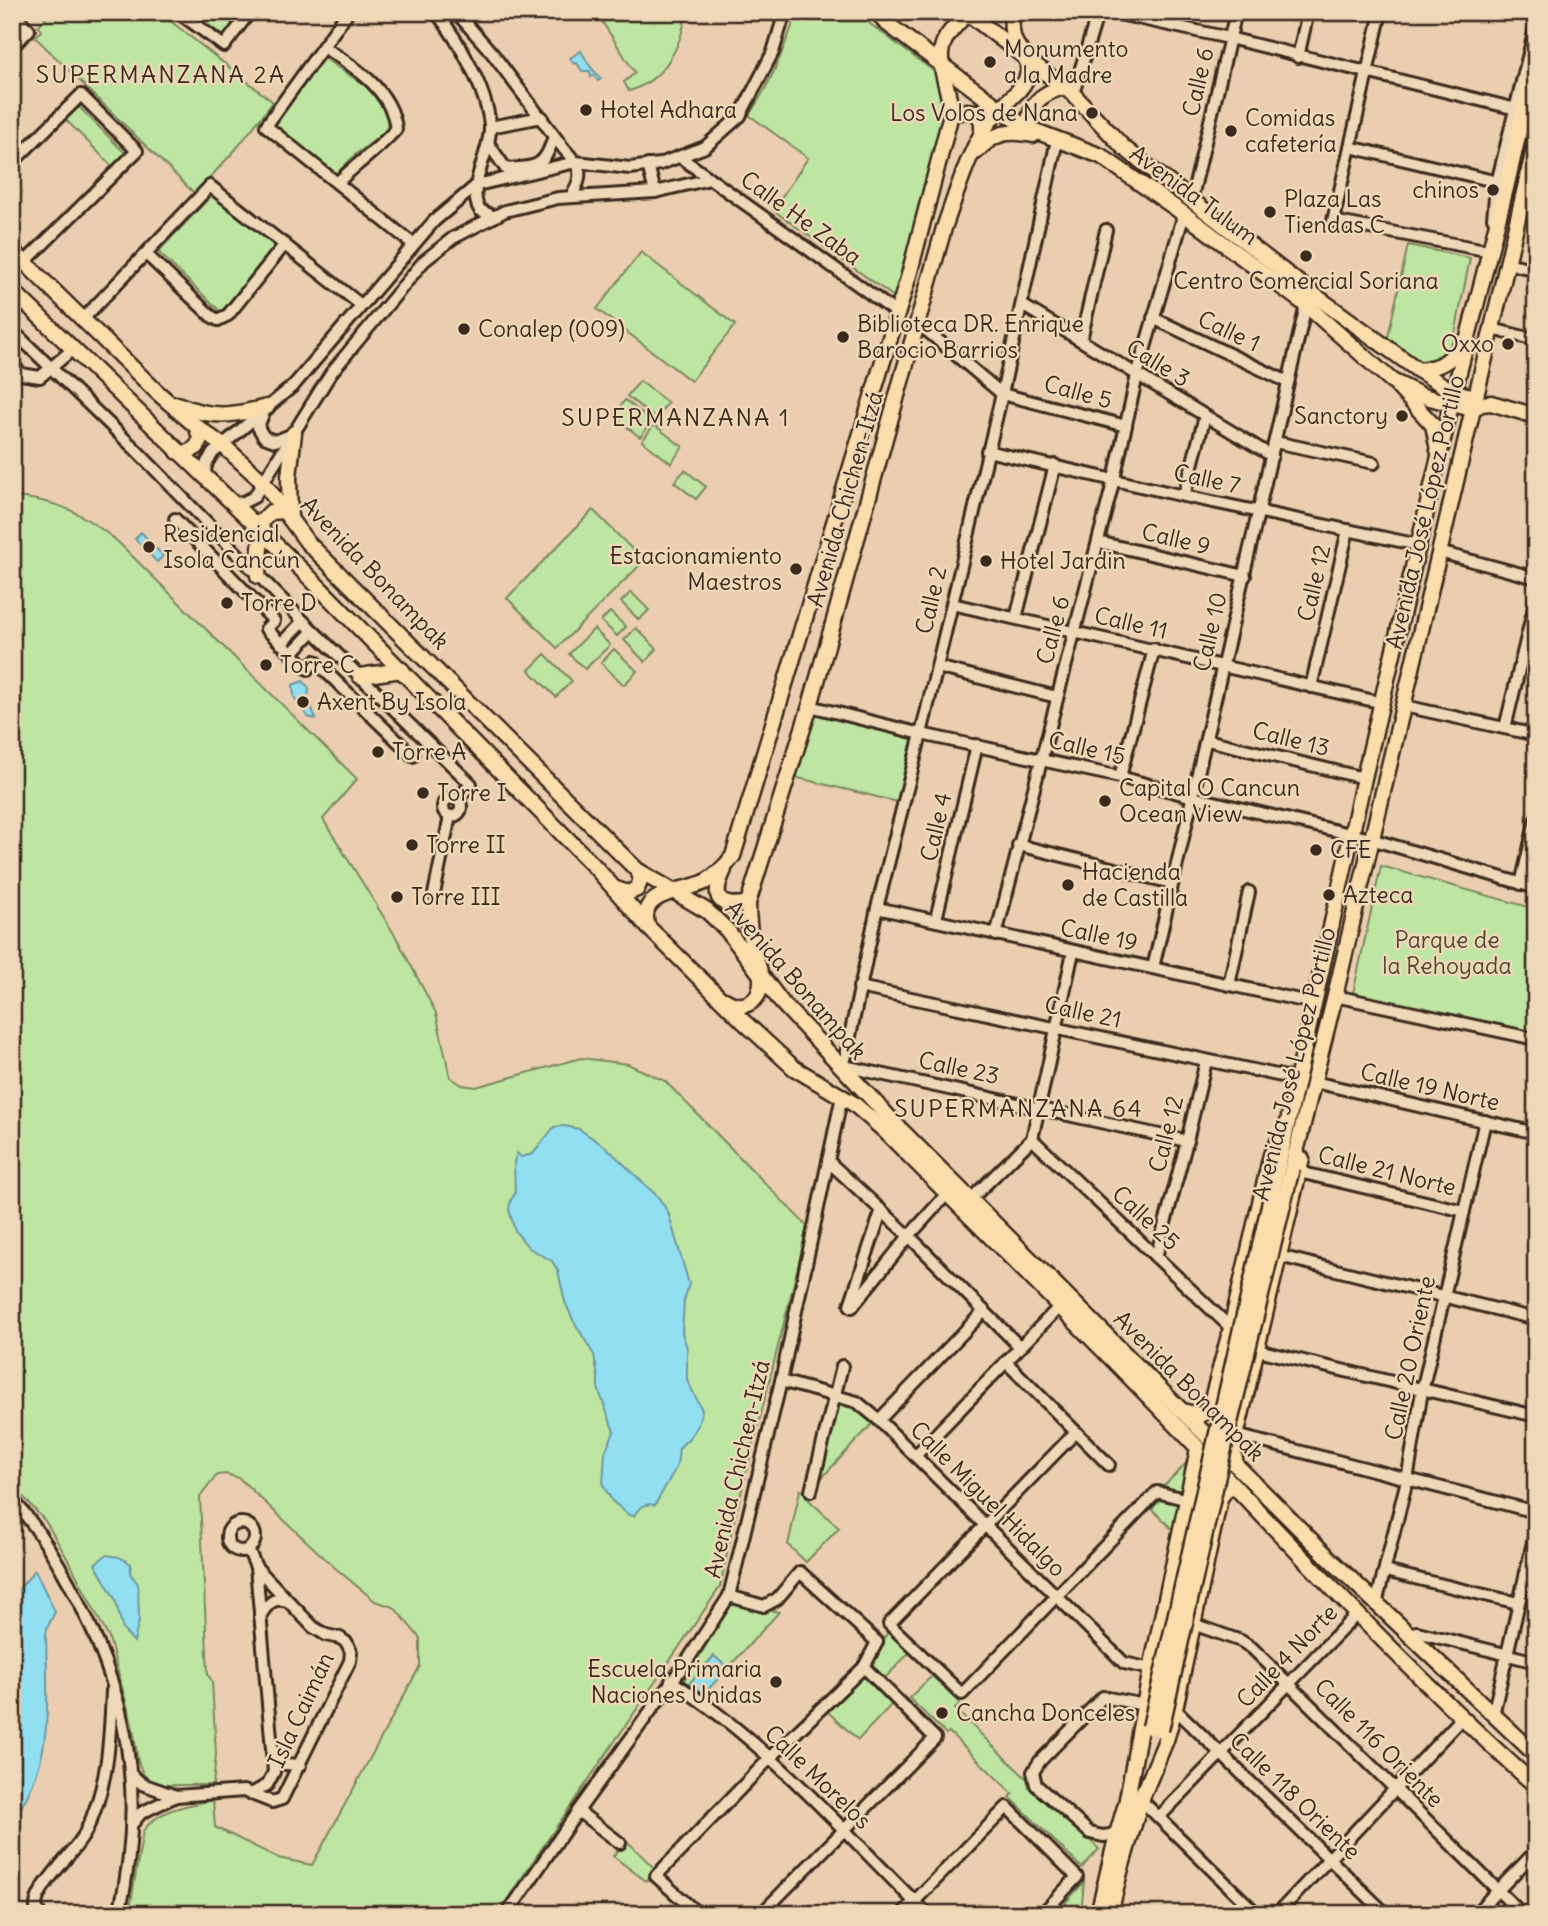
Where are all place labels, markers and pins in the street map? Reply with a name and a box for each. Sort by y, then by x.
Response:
place label: Monumento a la Madre [1004,34,1128,89]
marker: Monumento a la Madre [982,54,998,70]
place label: Hotel Adhara [600,95,737,124]
place label: Los Volos de Nana [890,98,1078,127]
marker: Hotel Adhara [578,102,594,118]
place label: Comidas cafetería [1245,103,1337,158]
marker: Los Volos de Nana [1084,105,1100,121]
marker: Comidas cafetería [1223,123,1239,139]
place label: chinos [1412,175,1479,204]
marker: chinos [1485,182,1501,198]
place label: Plaza Las Tiendas C [1284,184,1385,239]
marker: Plaza Las Tiendas C [1262,204,1278,220]
marker: Centro Comercial Soriana [1298,248,1314,264]
place label: Centro Comercial Soriana [1173,266,1439,295]
place label: Biblioteca DR. Enrique Barocio Barrios [857,309,1084,364]
place label: Conalep (009) [478,314,625,343]
marker: Conalep (009) [456,321,472,337]
marker: Biblioteca DR. Enrique Barocio Barrios [835,329,851,345]
place label: Oxxo [1441,329,1494,358]
marker: Oxxo [1500,336,1516,352]
place label: Sanctory [1294,401,1388,430]
marker: Sanctory [1394,408,1410,424]
place label: Residencial Isola Cancún [163,519,300,574]
marker: Residencial Isola Cancún [141,539,157,555]
place label: Estacionamiento Maestros [609,541,782,596]
place label: Hotel Jardin [1000,546,1126,575]
marker: Hotel Jardin [978,553,994,569]
marker: Estacionamiento Maestros [788,561,804,577]
place label: Torre D [241,588,317,617]
marker: Torre D [219,595,235,611]
place label: Torre C [280,650,355,679]
marker: Torre C [258,657,274,673]
place label: Axent By Isola [317,687,466,716]
marker: Axent By Isola [295,694,311,710]
place label: Torre A [392,737,466,766]
marker: Torre A [370,744,386,760]
place label: Capital O Cancun Ocean View [1119,773,1300,828]
place label: Torre I [437,778,506,807]
marker: Torre I [415,785,431,801]
marker: Capital O Cancun Ocean View [1097,793,1113,809]
place label: Torre II [426,830,505,859]
place label: CFE [1330,835,1371,864]
marker: Torre II [404,837,420,853]
marker: CFE [1308,842,1324,858]
place label: Hacienda de Castilla [1082,857,1188,912]
marker: Hacienda de Castilla [1060,877,1076,893]
place label: Azteca [1343,880,1413,909]
place label: Torre III [411,882,501,911]
marker: Azteca [1321,887,1337,903]
marker: Torre III [389,889,405,905]
place label: Escuela Primaria Naciones Unidas [587,1654,762,1709]
marker: Escuela Primaria Naciones Unidas [768,1674,784,1690]
place label: Cancha Donceles [956,1698,1135,1727]
marker: Cancha Donceles [934,1705,950,1721]

